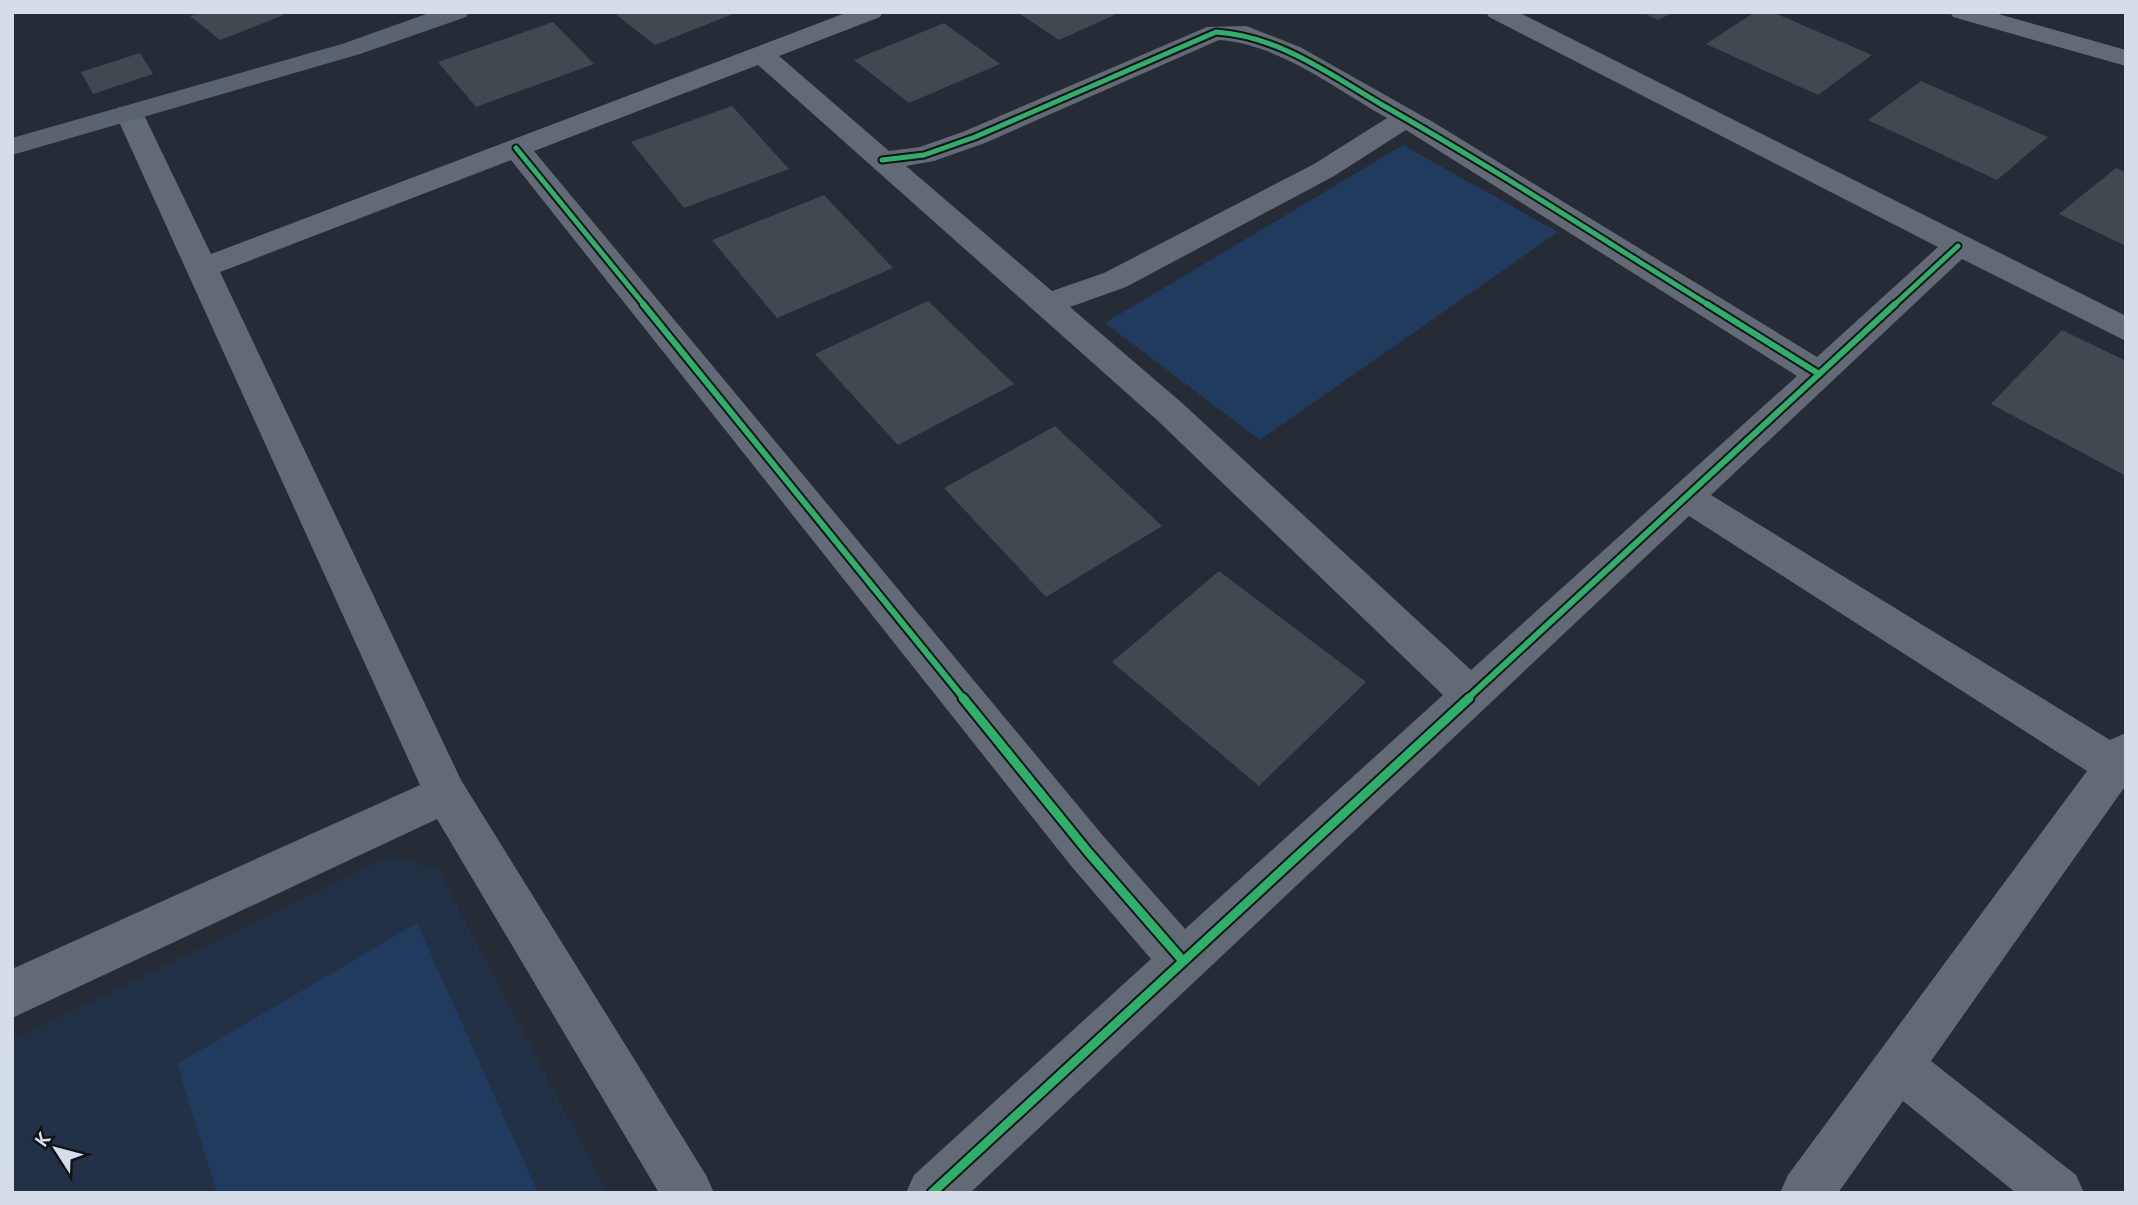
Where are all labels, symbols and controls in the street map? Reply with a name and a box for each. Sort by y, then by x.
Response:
north arrow [21,1114,91,1184]
text: K [29,1127,56,1151]

